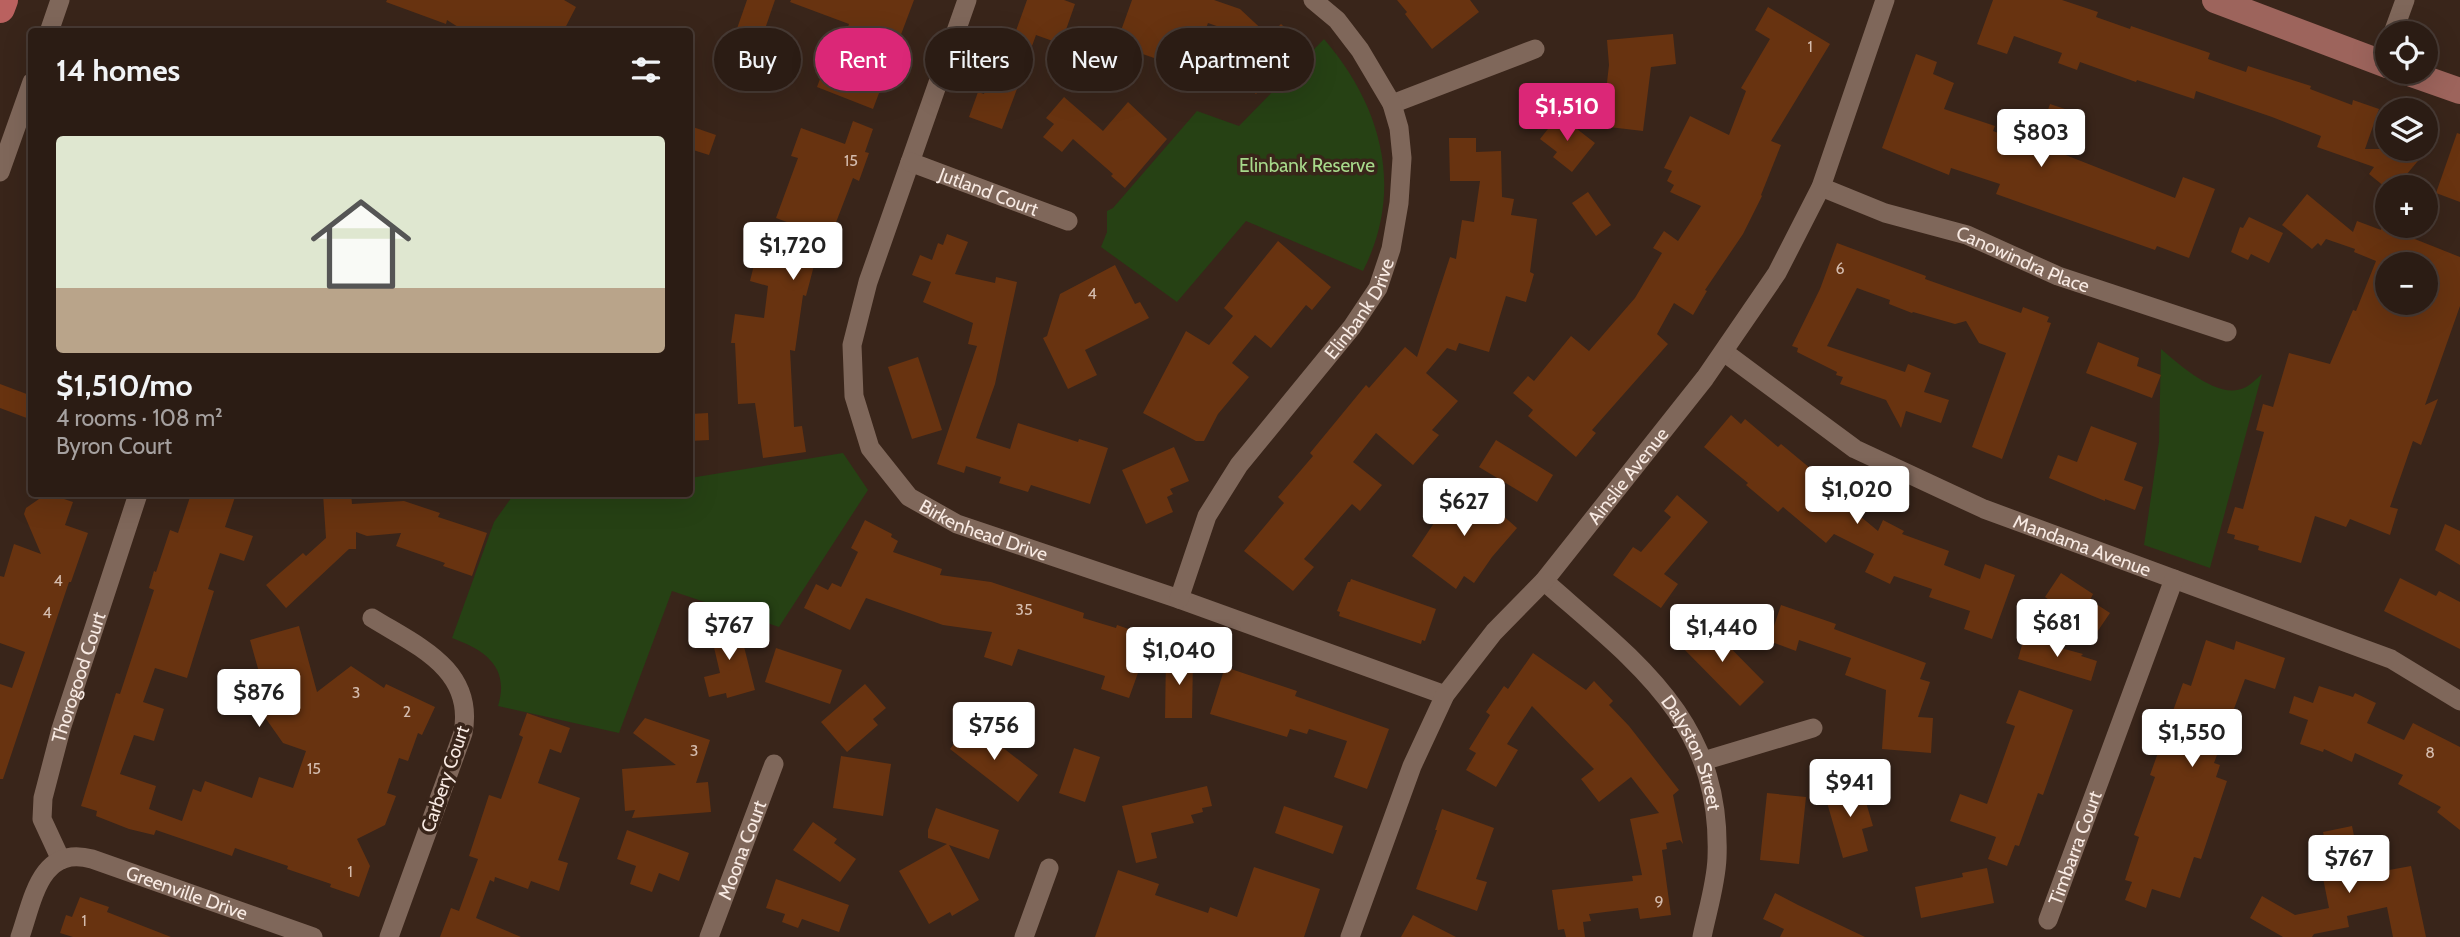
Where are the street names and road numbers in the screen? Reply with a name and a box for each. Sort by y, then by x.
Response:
street label: Jutland Court [935,162,1042,221]
street label: Canowindra Place [1954,221,2093,297]
street label: Elinbank Drive [1319,255,1399,364]
street label: Ainslie Avenue [1582,422,1673,529]
street label: Birkenhead Drive [915,494,1051,565]
street label: Mandama Avenue [2010,509,2155,581]
street label: Thorogood Court [46,608,110,745]
street label: Dalyston Street [1657,690,1726,813]
street label: Carbery Court [416,722,474,835]
street label: Timbarra Court [2043,787,2106,908]
street label: Moona Court [713,796,771,903]
street label: Greenville Drive [123,860,251,925]

